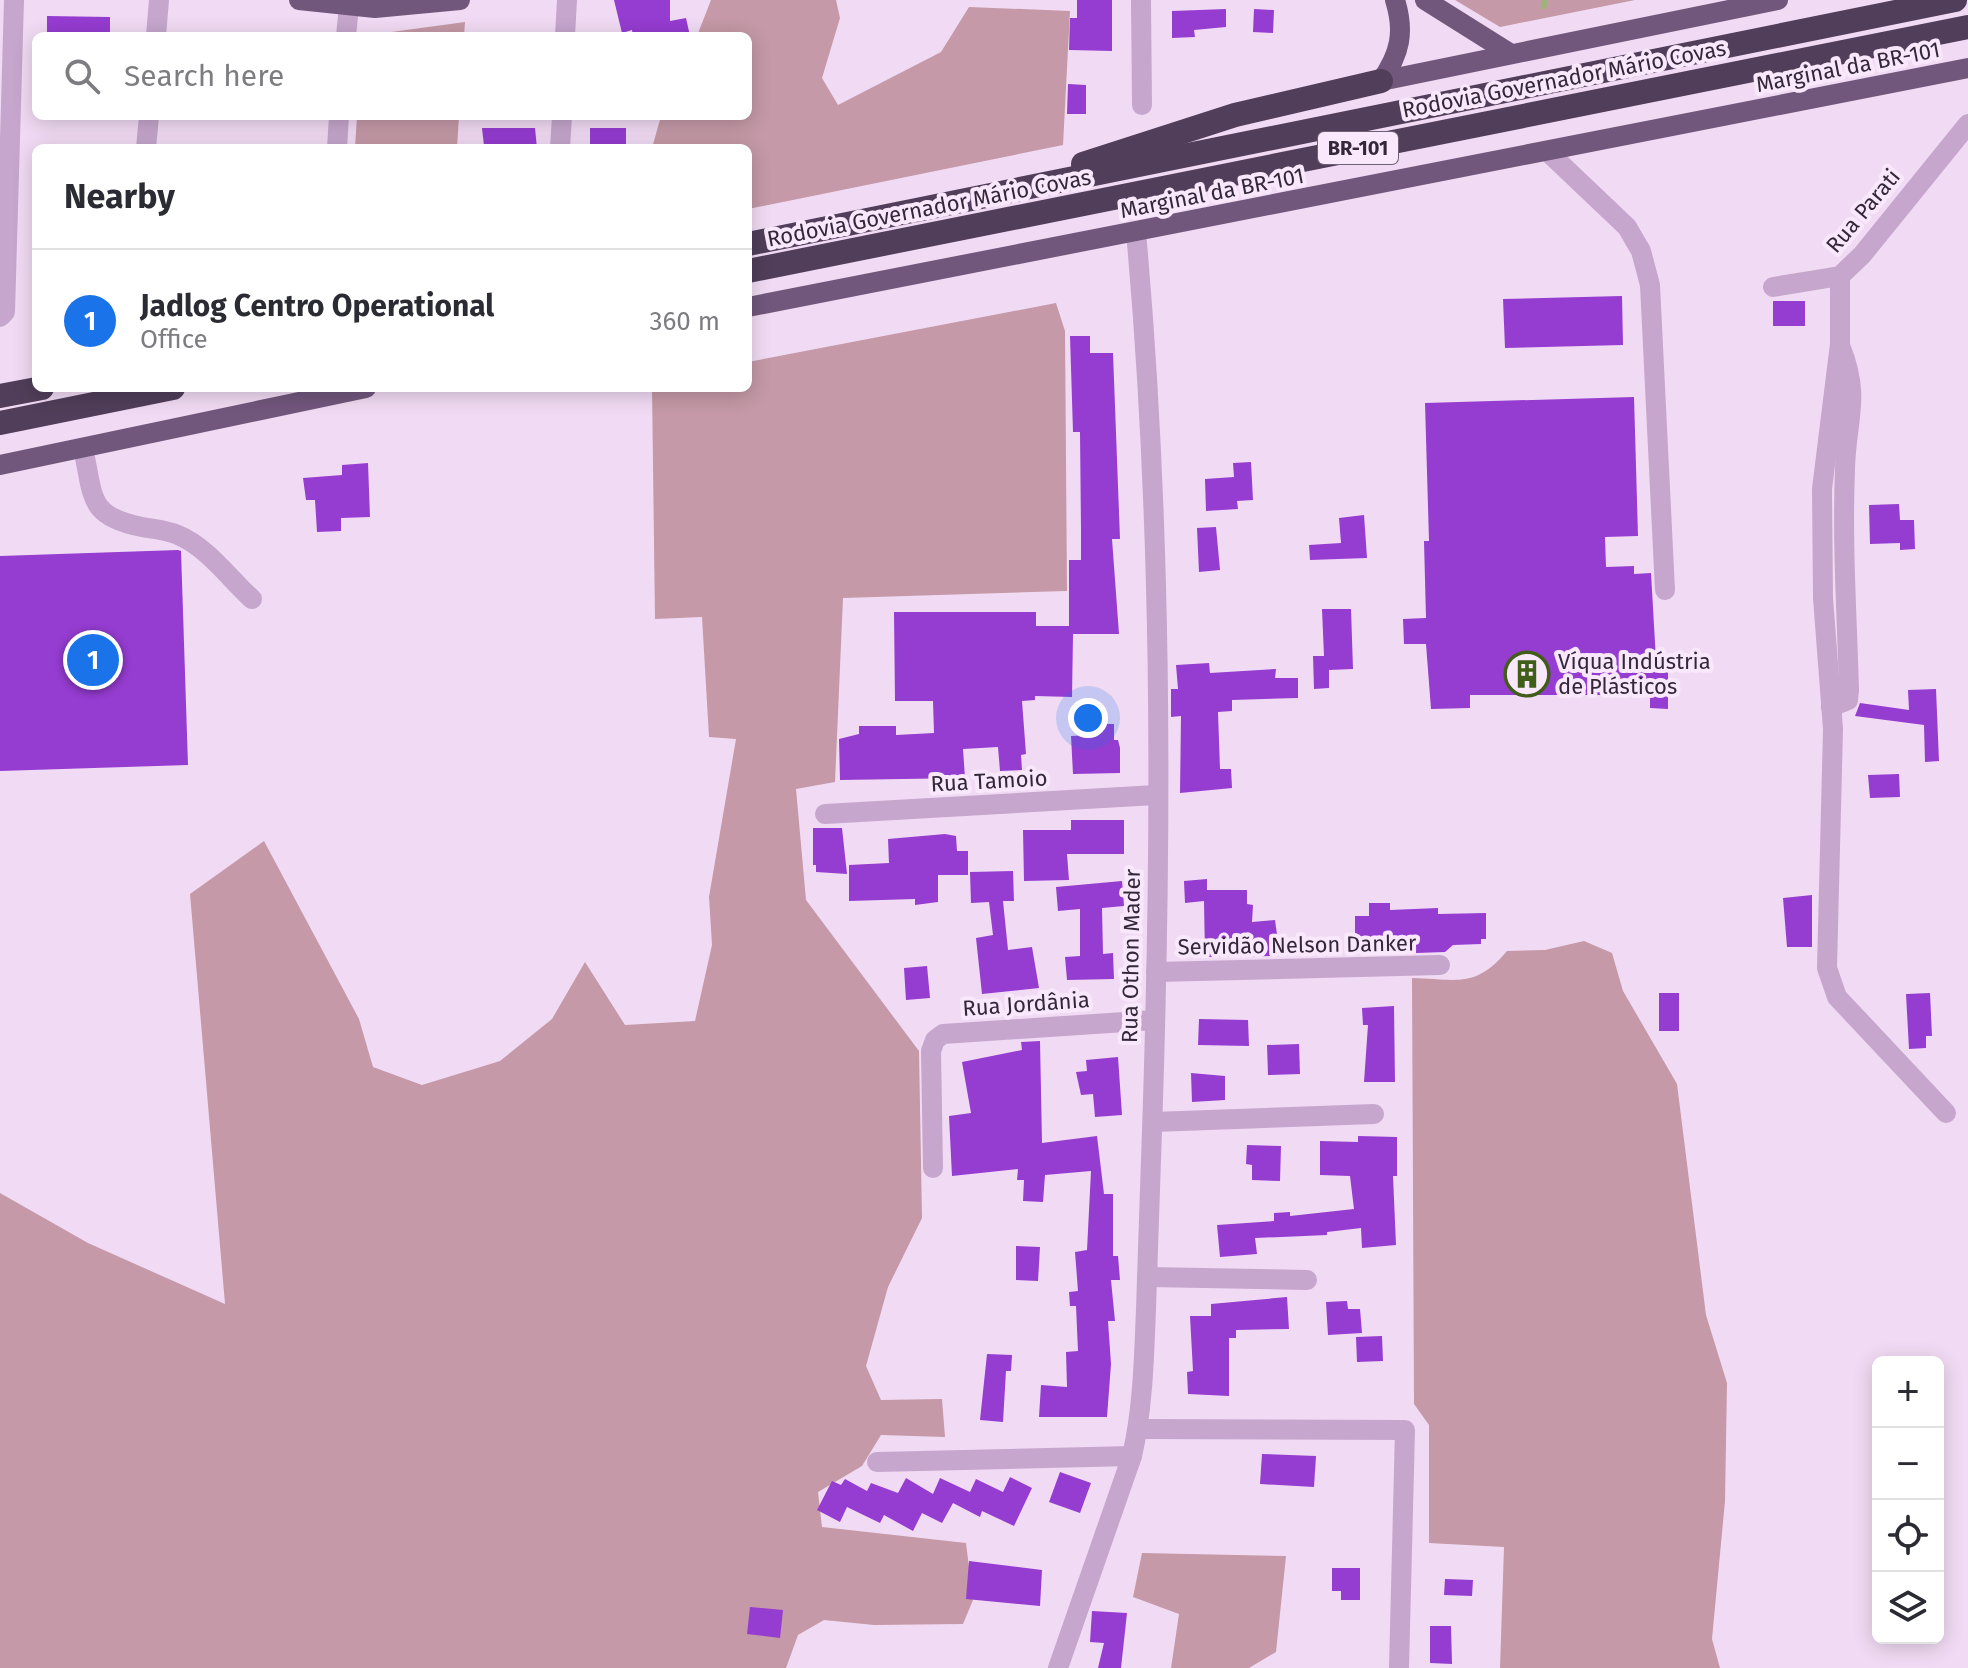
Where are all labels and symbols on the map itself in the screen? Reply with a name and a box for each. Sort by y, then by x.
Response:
street label: Rodovia Governador Mário Covas [1400,34,1728,124]
street label: Marginal da BR-101 [1754,36,1942,98]
road number: BR-101 [1318,132,1398,164]
street label: Marginal da BR-101 [1118,162,1306,224]
street label: Rodovia Governador Mário Covas [765,163,1093,253]
street label: Rua Parati [1820,164,1906,258]
pin: 1 [67,630,119,690]
place label: Víqua Indústria de Plásticos [1558,648,1711,700]
building icon: Víqua Indústria de Plásticos [1503,650,1551,698]
your location [1068,698,1108,738]
street label: Rua Tamoio [930,764,1048,798]
street label: Rua Othon Mader [1116,868,1146,1043]
street label: Servidão Nelson Danker [1177,929,1417,961]
street label: Rua Jordânia [961,986,1091,1022]

